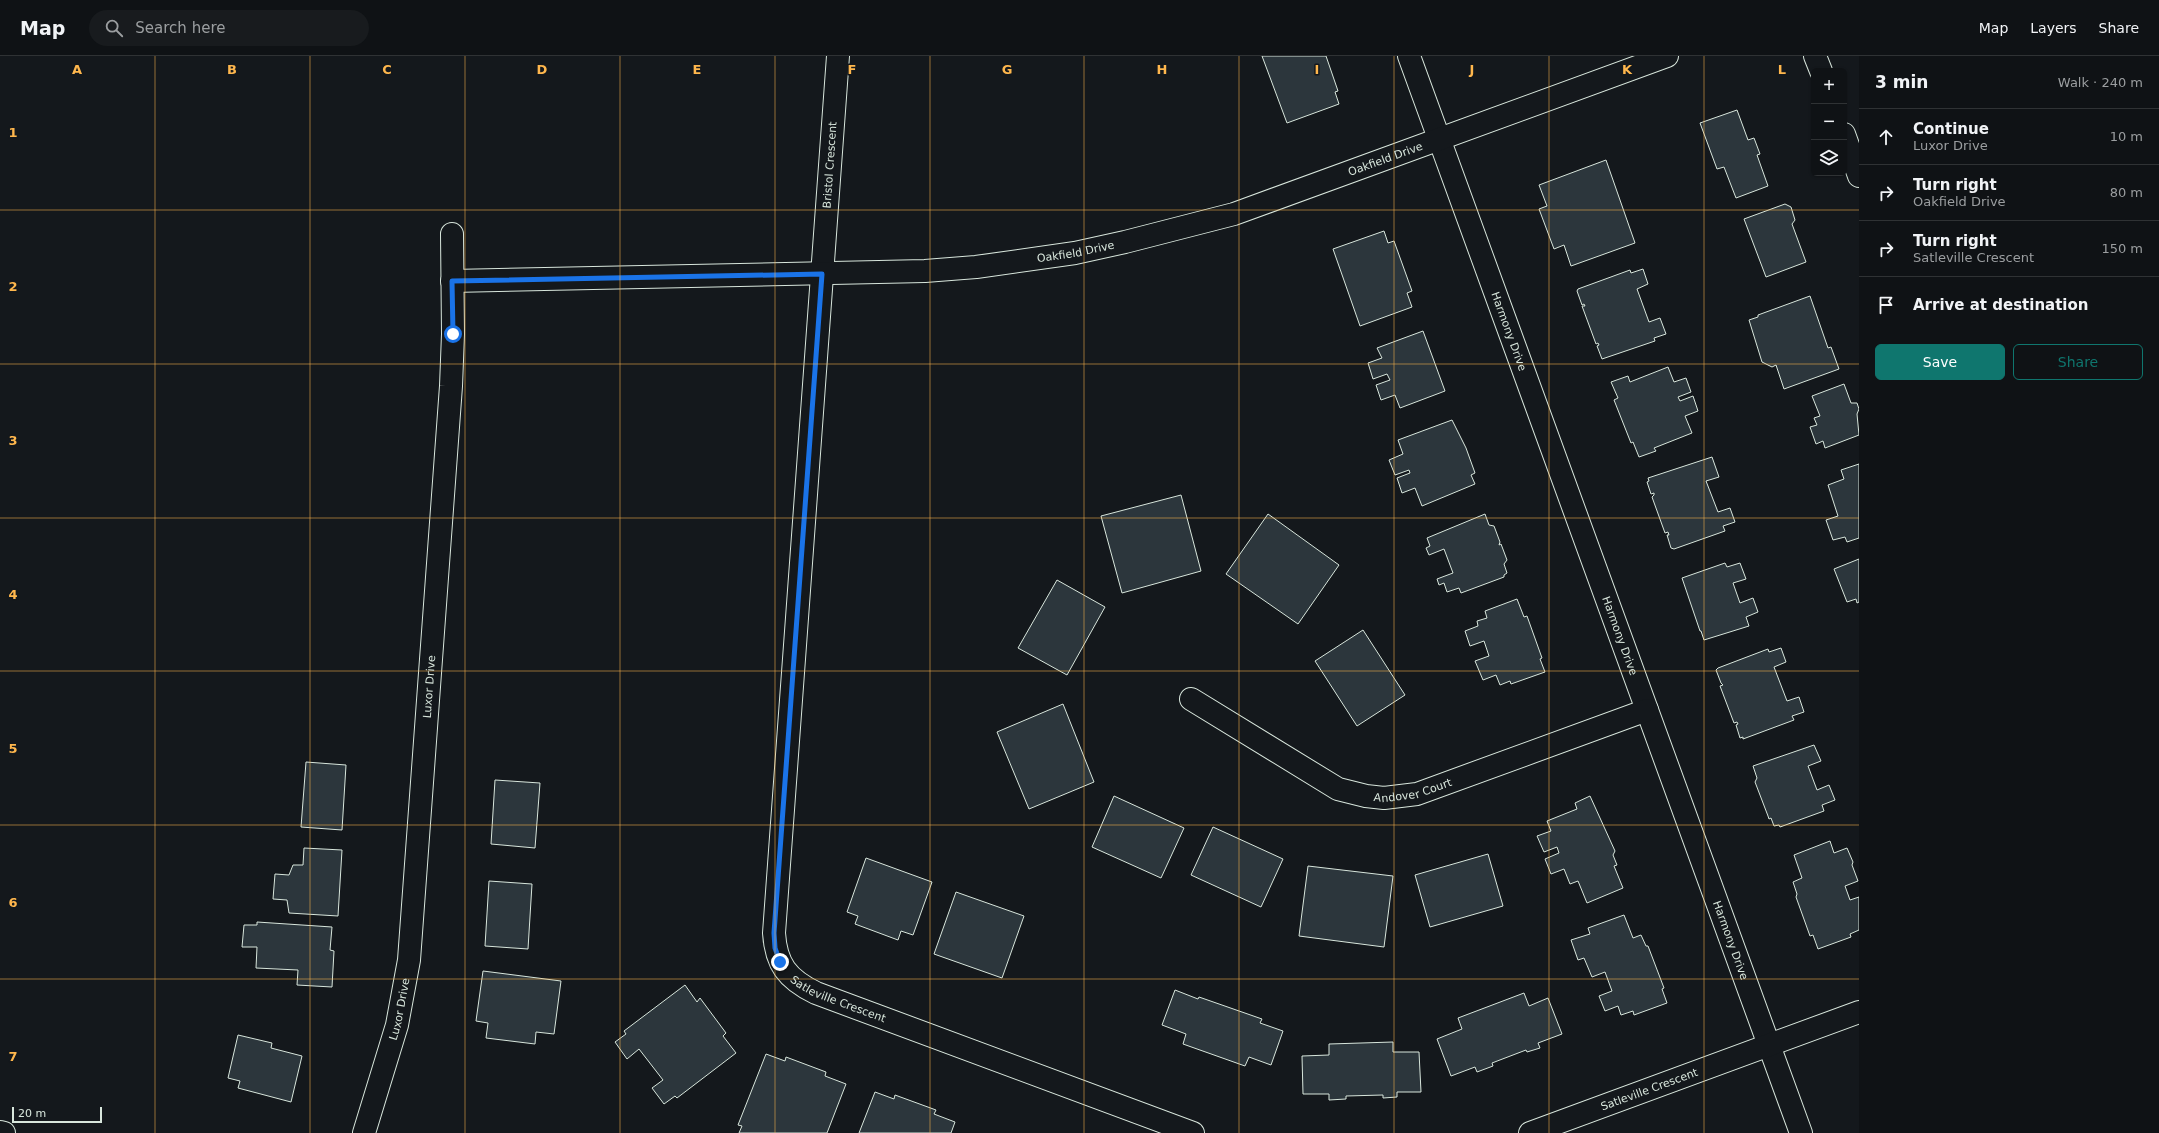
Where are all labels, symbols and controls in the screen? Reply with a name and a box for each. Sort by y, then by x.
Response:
search box [89,10,369,46]
text: Map [20,17,65,39]
icon: search [103,17,125,39]
text: Search here [135,19,225,37]
text: Map [1979,20,2008,36]
text: Layers [2030,20,2077,36]
text: Share [2099,20,2139,36]
text: A [72,62,82,77]
text: B [227,62,237,77]
text: C [382,62,392,77]
text: D [537,62,548,77]
text: E [693,62,701,77]
text: F [848,62,856,77]
text: G [1002,62,1012,77]
text: H [1157,62,1167,77]
text: I [1315,62,1319,77]
text: J [1469,62,1474,77]
text: K [1622,62,1633,77]
text: L [1778,62,1786,77]
map controls [1811,68,1847,176]
button: + [1811,68,1847,104]
text: 3 min [1875,72,1928,92]
text: Walk · 240 m [2058,75,2143,90]
button: − [1811,104,1847,140]
street label: Bristol Crescent [820,120,840,209]
text: Continue [1913,120,1989,138]
text: 1 [8,125,18,140]
icon: ahead [1875,126,1897,148]
text: 10 m [2110,129,2143,144]
text: Luxor Drive [1913,138,1988,153]
street label: Oakfield Drive [1346,139,1425,178]
button: layers [1811,140,1847,176]
text: Turn right [1913,176,1997,194]
icon: right [1875,182,1897,204]
text: 80 m [2110,185,2143,200]
text: Oakfield Drive [1913,194,2006,209]
text: Turn right [1913,232,1997,250]
street label: Oakfield Drive [1036,238,1116,265]
icon: right [1875,238,1897,260]
text: 150 m [2101,241,2143,256]
text: Satleville Crescent [1913,250,2034,265]
text: 2 [8,279,18,294]
street label: Harmony Drive [1489,290,1530,373]
icon: arrive [1875,294,1897,316]
text: Arrive at destination [1913,296,2088,314]
route start [444,325,462,343]
button: Save [1875,344,2005,380]
button: Share [2013,344,2143,380]
text: 3 [8,433,18,448]
text: 4 [8,587,18,602]
street label: Harmony Drive [1600,594,1640,677]
street label: Luxor Drive [420,655,438,719]
text: 5 [8,741,18,756]
street label: Andover Court [1373,775,1454,805]
text: 6 [8,895,18,910]
street label: Harmony Drive [1711,899,1751,982]
route end [771,953,789,971]
street label: Satleville Crescent [788,973,888,1025]
street label: Luxor Drive [386,977,412,1042]
text: 7 [8,1049,18,1064]
street label: Satleville Crescent [1599,1065,1700,1113]
scale bar [12,1105,102,1124]
text: 20 m [18,1107,46,1120]

